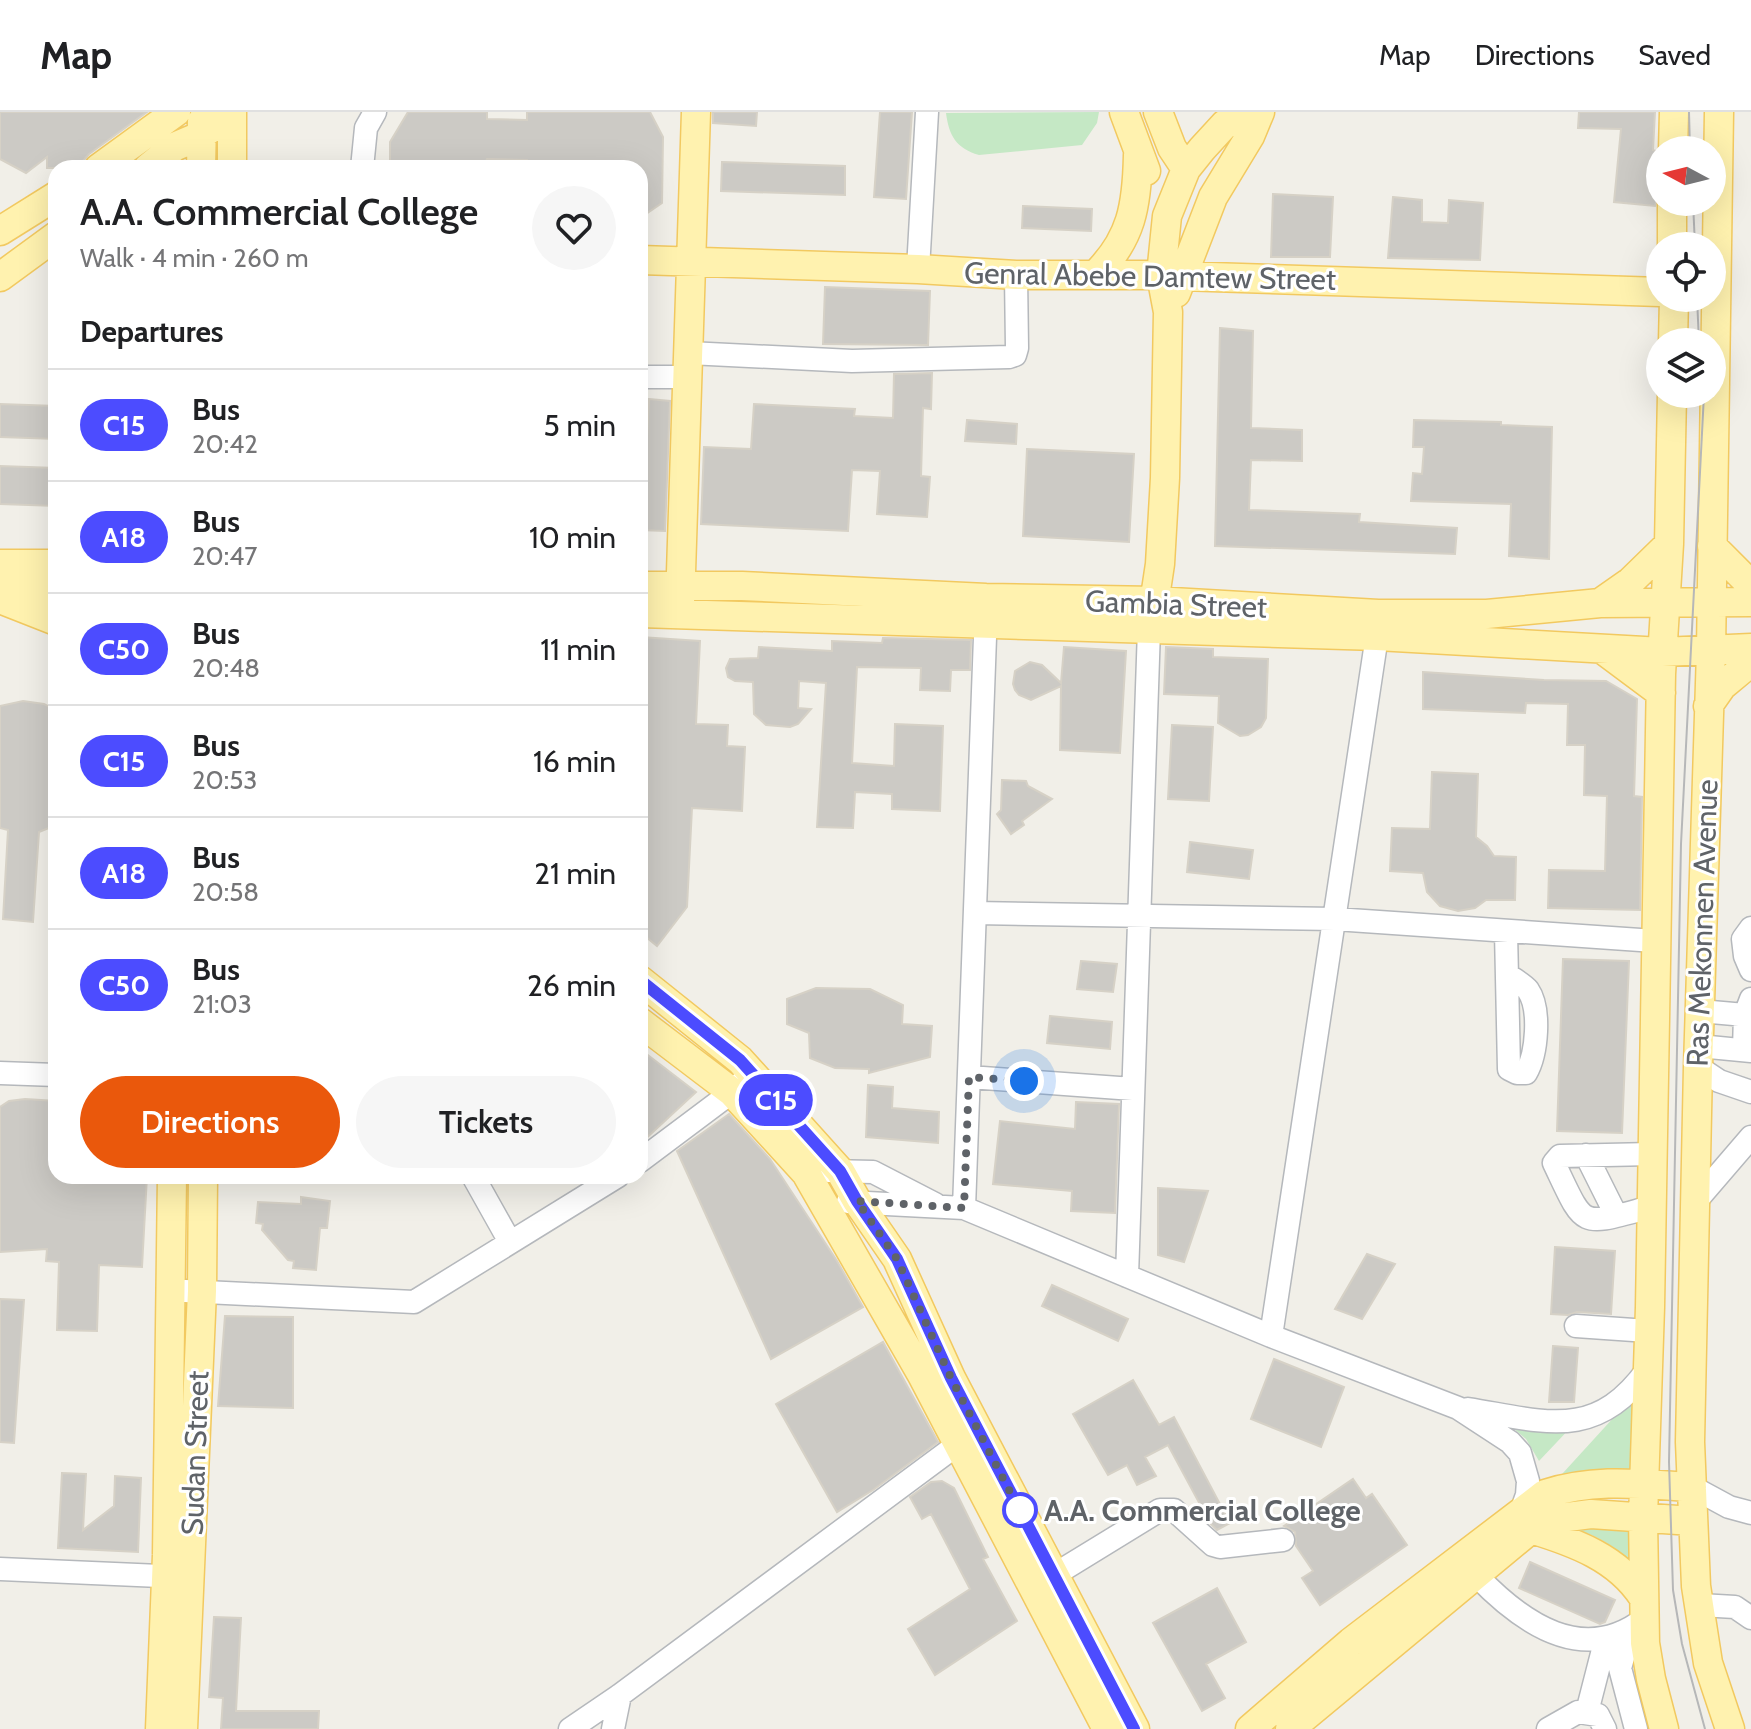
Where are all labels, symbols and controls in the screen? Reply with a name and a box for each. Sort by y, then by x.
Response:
text: Map [40,32,112,79]
text: Map [1379,38,1431,72]
text: Directions [1475,38,1594,72]
text: Saved [1638,38,1711,72]
north arrow [1646,136,1726,216]
map controls [1646,136,1726,408]
button: heart [532,186,616,270]
text: A.A. Commercial College [80,188,478,235]
button: locate [1646,232,1726,312]
text: Walk · 4 min · 260 m [80,242,309,274]
street label: Genral Abebe Damtew Street [964,254,1336,298]
text: Departures [80,313,224,350]
button: layers [1646,328,1726,408]
text: Bus [192,391,240,428]
text: 5 min [544,407,616,444]
text: C15 [103,408,145,442]
text: 20:42 [192,428,258,460]
text: Bus [192,503,240,540]
text: 10 min [529,519,616,556]
text: A18 [102,520,146,554]
text: 20:47 [192,540,257,572]
street label: Gambia Street [1084,582,1268,626]
text: Bus [192,615,240,652]
text: 11 min [540,631,616,668]
text: C50 [98,632,150,666]
text: 20:48 [192,652,260,684]
text: Bus [192,727,240,764]
text: 16 min [533,743,616,780]
text: C15 [103,744,145,778]
text: 20:53 [192,764,257,796]
street label: Ras Mekonnen Avenue [1678,779,1726,1067]
text: Bus [192,839,240,876]
text: 21 min [534,855,616,892]
text: A18 [102,856,146,890]
text: 20:58 [192,876,259,908]
text: Bus [192,951,240,988]
text: 26 min [527,967,616,1004]
text: C50 [98,968,150,1002]
text: 21:03 [192,988,252,1020]
your location [1004,1061,1044,1101]
line badge: C15 [730,1074,822,1126]
button: Directions [80,1076,340,1168]
button: Tickets [356,1076,616,1168]
text: C15 [755,1083,797,1117]
street label: Sudan Street [174,1370,216,1536]
place label: A.A. Commercial College [1044,1492,1361,1529]
marker: A.A. Commercial College [1003,1493,1037,1527]

